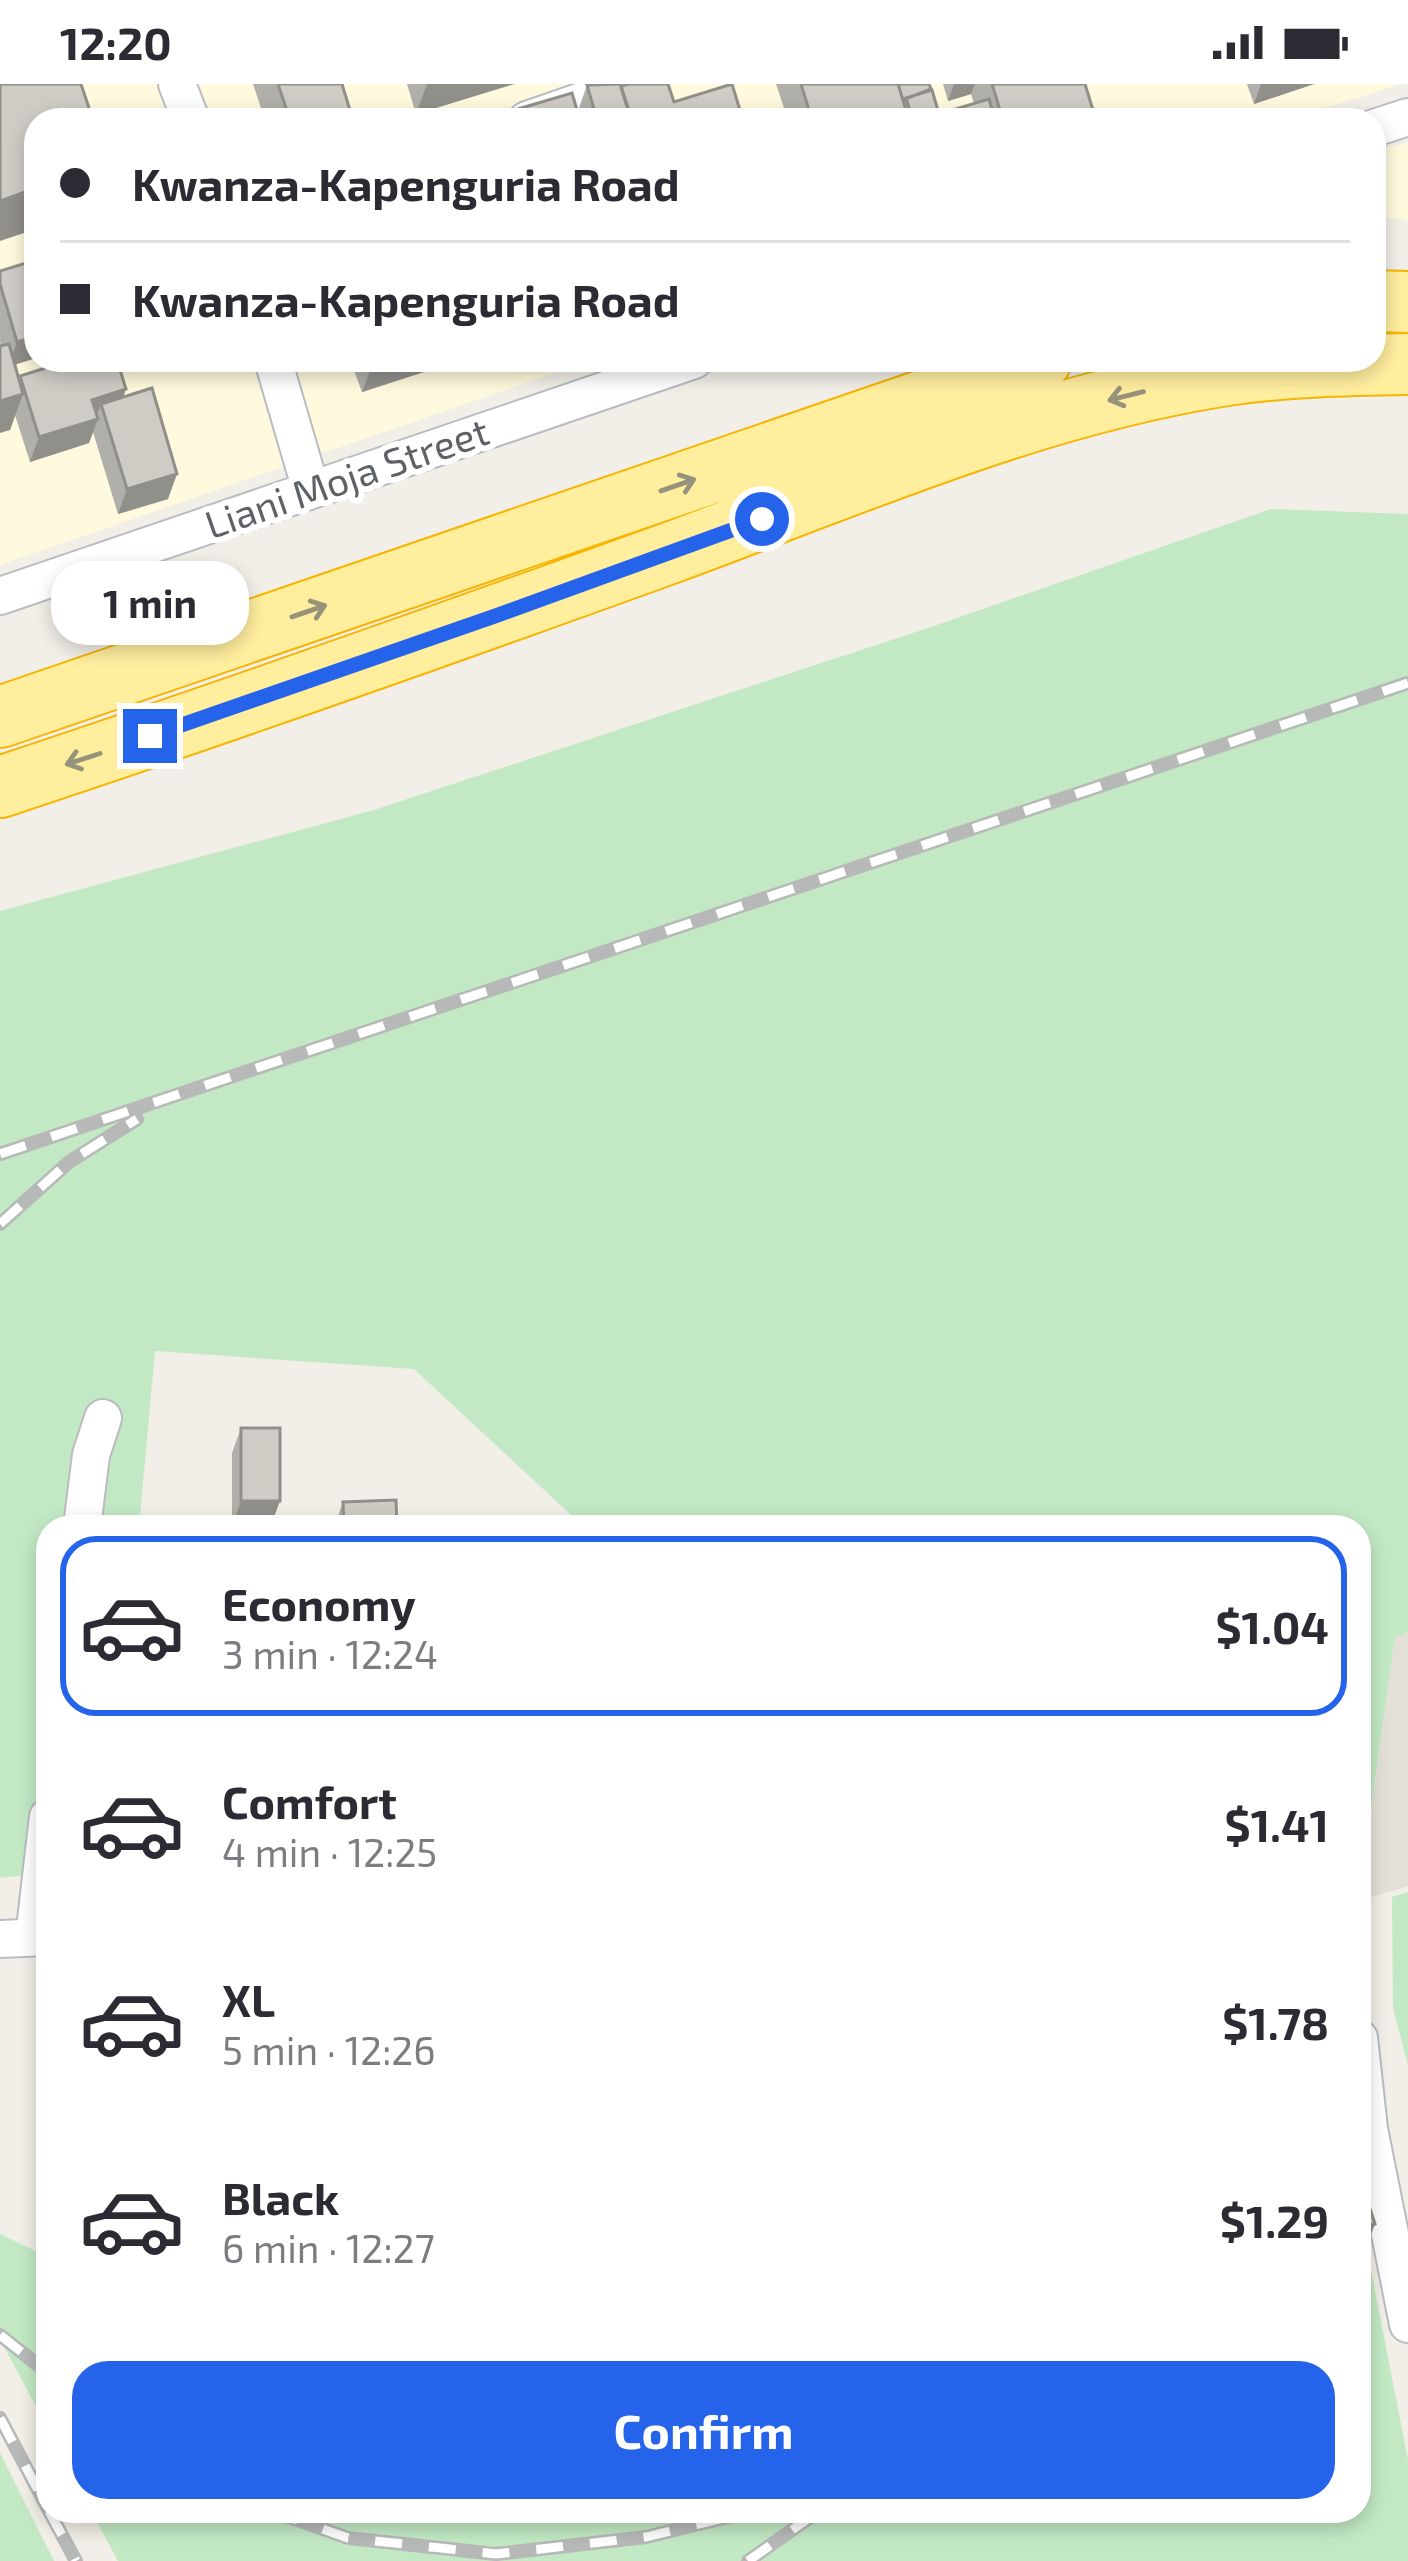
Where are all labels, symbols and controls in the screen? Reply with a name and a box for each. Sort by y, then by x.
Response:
text: 12:20 [60,15,172,69]
text: Kwanza-Kapenguria Road [132,156,680,210]
text: Kwanza-Kapenguria Road [132,272,680,326]
one-way arrow [1107,386,1145,408]
street label: Liani Moja Street [199,406,494,547]
one-way arrow [659,473,696,494]
route start [735,492,789,546]
callout: 1 min [51,562,249,646]
text: 1 min [103,579,197,626]
one-way arrow [289,599,327,621]
route end [123,709,177,763]
one-way arrow [65,750,102,771]
icon: car [78,1572,186,1680]
text: Economy [222,1576,416,1630]
text: $1.04 [1215,1599,1329,1653]
text: 3 min · 12:24 [222,1630,438,1677]
icon: car [78,1770,186,1878]
text: Comfort [222,1774,397,1828]
text: $1.41 [1225,1797,1329,1851]
text: 4 min · 12:25 [222,1828,437,1875]
icon: car [78,1968,186,2076]
text: XL [222,1972,275,2026]
text: $1.78 [1222,1995,1329,2049]
text: 5 min · 12:26 [222,2026,436,2073]
icon: car [78,2166,186,2274]
text: Black [222,2170,339,2224]
text: $1.29 [1220,2193,1329,2247]
text: 6 min · 12:27 [222,2224,435,2271]
button: Confirm [72,2361,1335,2499]

